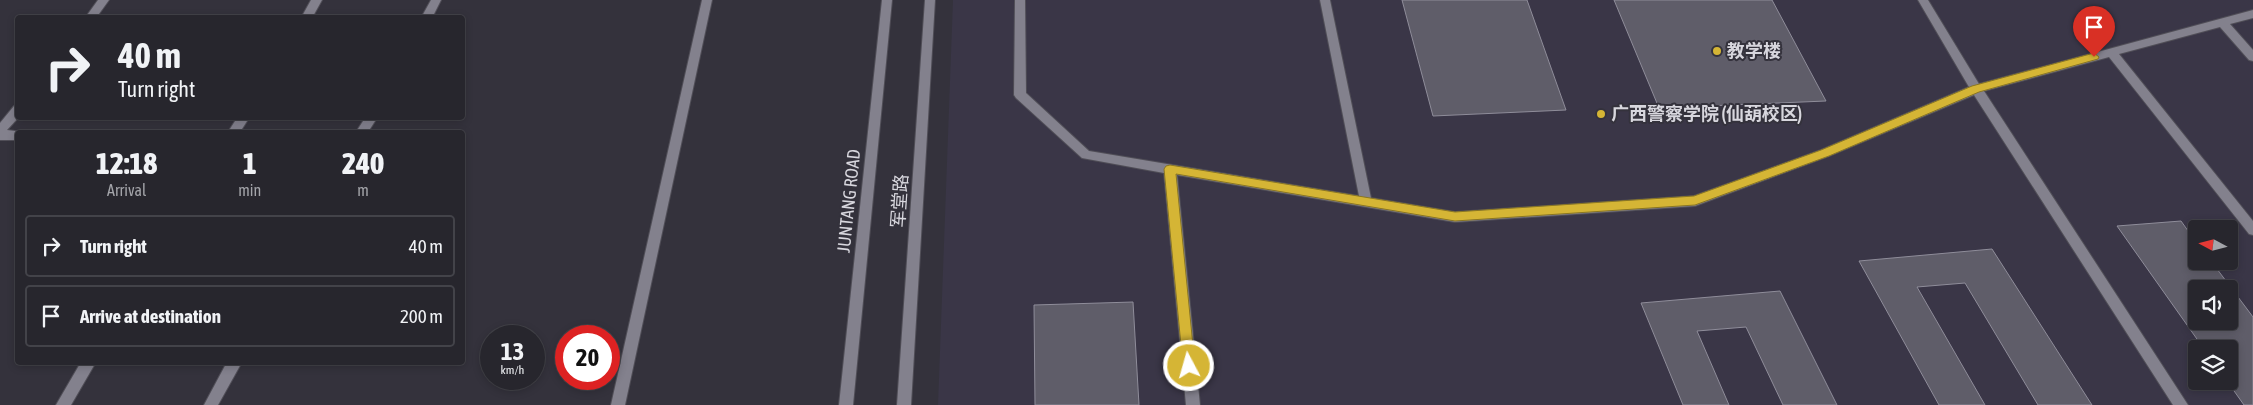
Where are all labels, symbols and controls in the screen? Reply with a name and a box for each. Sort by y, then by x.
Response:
pin [2073,6,2115,57]
icon: arrive [2080,13,2108,41]
icon: right [35,35,100,100]
text: 40 m [118,35,181,75]
place label: 教学楼 [1727,40,1781,61]
marker: 教学楼 [1711,45,1723,57]
text: Turn right [118,76,195,102]
place label: 广西警察学院 (仙葫校区) [1611,103,1802,124]
marker: 广西警察学院 (仙葫校区) [1595,108,1607,120]
text: 12:18 [96,146,157,180]
text: 1 [243,146,257,180]
text: 240 [342,146,384,180]
street label: JUNTANG ROAD [833,148,864,254]
street label: 军堂路 [887,173,912,229]
text: Arrival [107,181,146,199]
text: min [238,181,261,199]
text: m [357,181,369,199]
north arrow [2188,220,2238,270]
map controls [2188,220,2238,390]
icon: right [37,232,65,260]
text: Turn right [80,235,147,257]
text: 40 m [409,235,443,257]
button: sound [2188,280,2238,330]
icon: arrive [37,302,65,330]
text: Arrive at destination [80,305,221,327]
text: 200 m [400,305,443,327]
speed limit sign: 20 [555,325,620,390]
text: 13 [501,337,524,365]
position arrow [1162,339,1214,391]
button: layers [2188,340,2238,390]
text: km/h [501,363,524,377]

